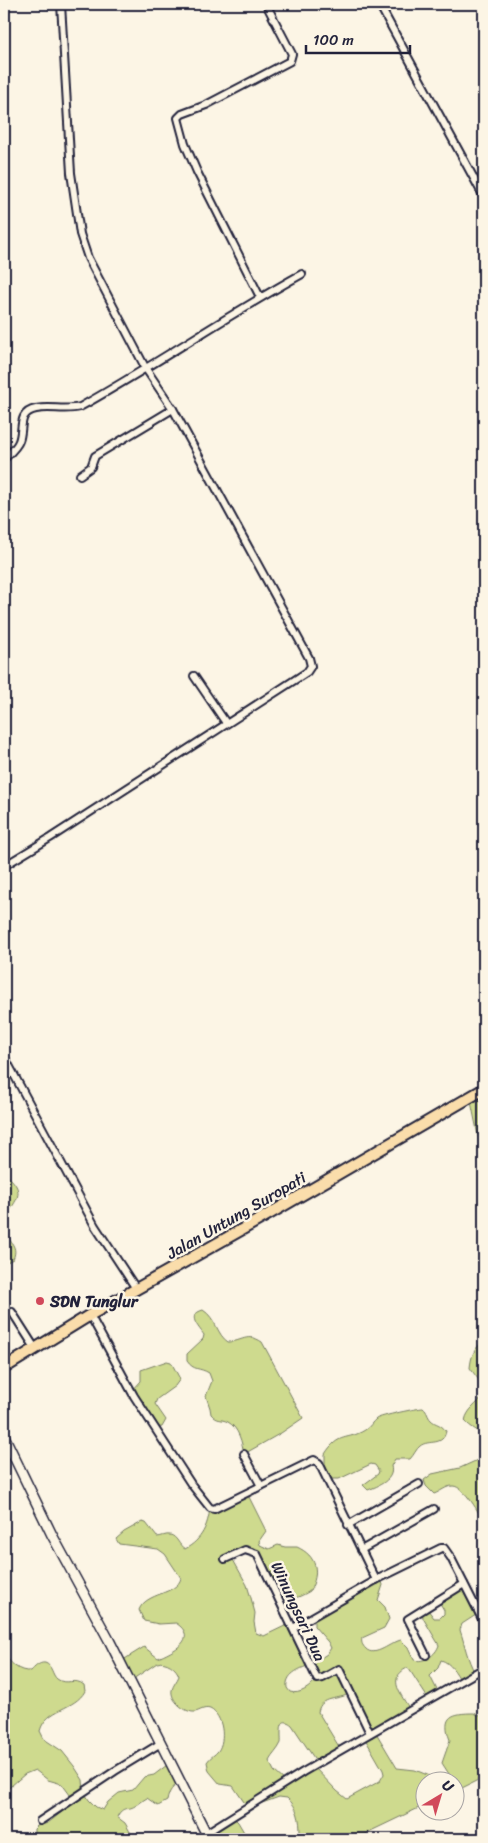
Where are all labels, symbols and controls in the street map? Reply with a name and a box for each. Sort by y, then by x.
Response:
scale bar [306,22,409,54]
text: 100 m [313,27,354,53]
street label: Jalan Untung Suropati [160,1163,312,1268]
place label: SDN Tunglur [49,1287,139,1316]
marker: SDN Tunglur [34,1295,46,1307]
street label: Winungsari Dua [263,1556,334,1666]
north arrow [416,1770,466,1820]
text: U [436,1773,460,1799]

